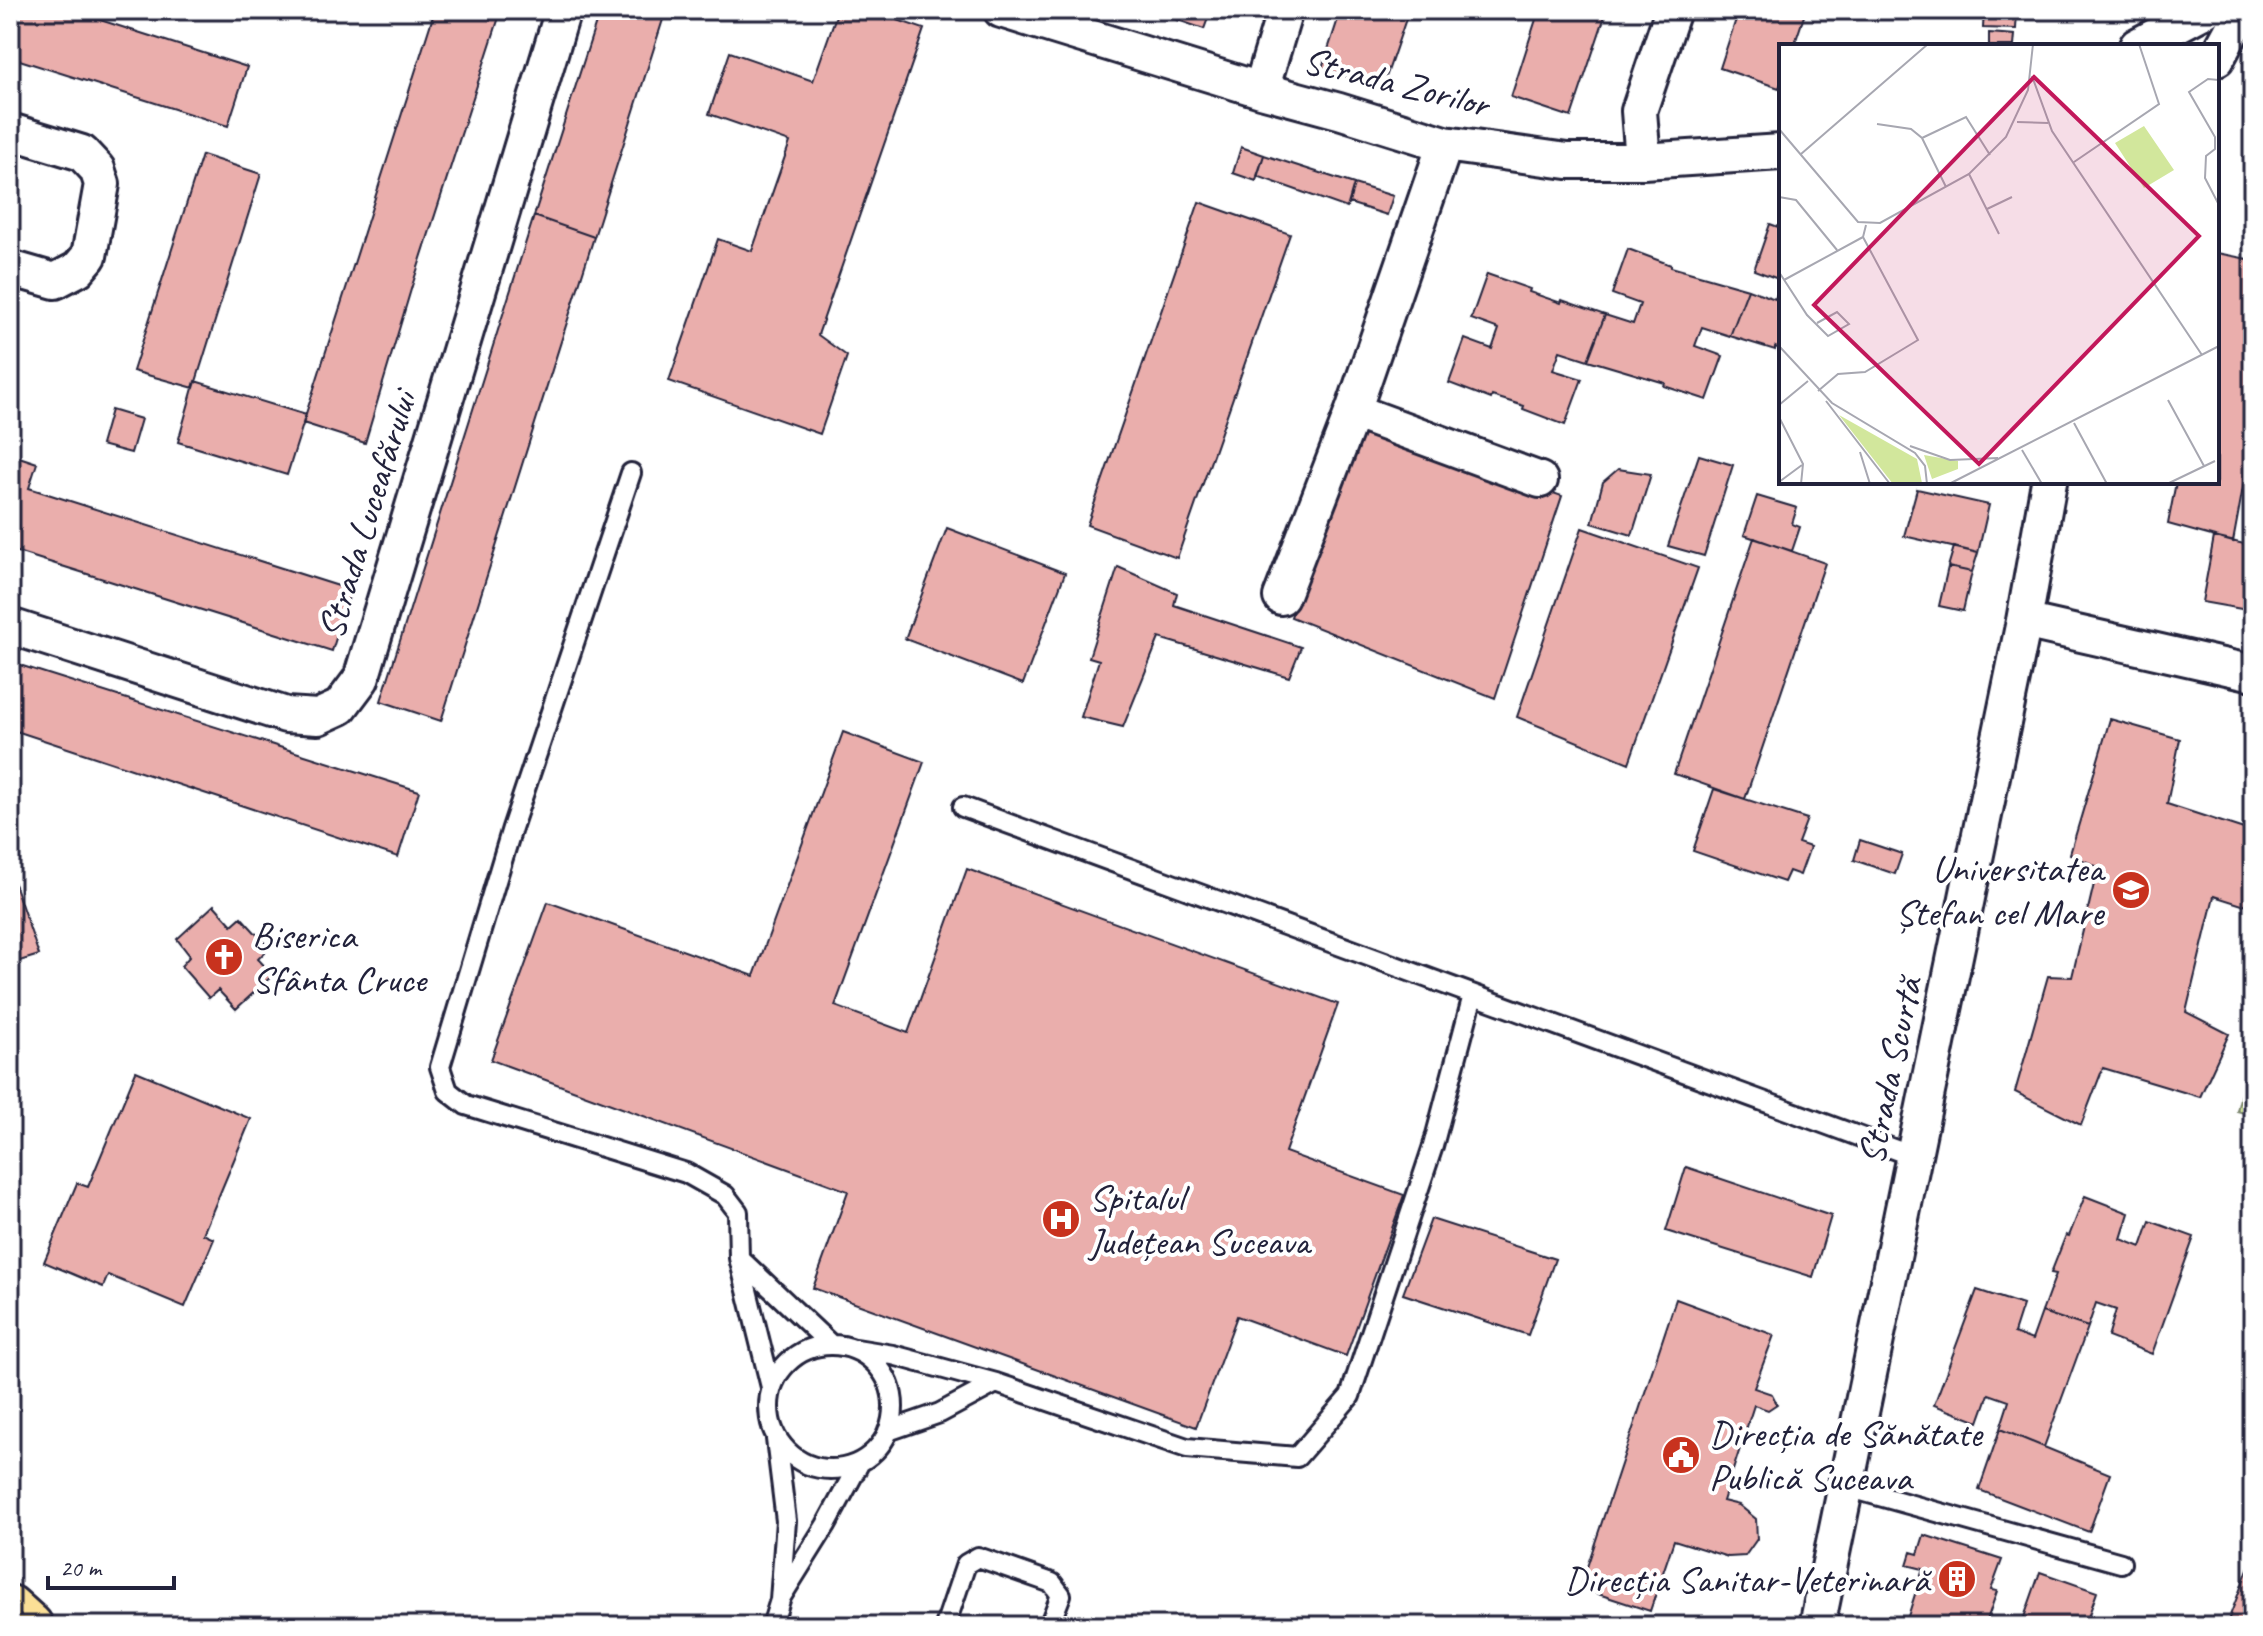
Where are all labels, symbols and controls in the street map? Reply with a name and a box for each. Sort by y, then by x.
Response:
street label: Strada Zorilor [1299,36,1497,128]
inset map [1779,44,2219,484]
street label: Strada Luceafărului [307,381,428,644]
place label: Universitatea Ștefan cel Mare [1896,845,2106,936]
school or university icon: Universitatea Ștefan cel Mare [2110,869,2152,911]
place label: Biserica Sfânta Cruce [252,912,429,1003]
church icon: Biserica Sfânta Cruce [203,936,245,978]
street label: Strada Scurtă [1847,970,1933,1169]
place label: Spitalul Județean Suceava [1087,1174,1313,1265]
hospital icon: Spitalul Județean Suceava [1040,1198,1082,1240]
place label: Direcția de Sănătate Publică Suceava [1709,1410,1984,1501]
public building icon: Direcția de Sănătate Publică Suceava [1660,1434,1702,1476]
scale bar [48,1540,174,1590]
text: 20 m [60,1553,103,1583]
place label: Direcția Sanitar-Veterinară [1564,1556,1932,1603]
building icon: Direcția Sanitar-Veterinară [1936,1558,1978,1600]

